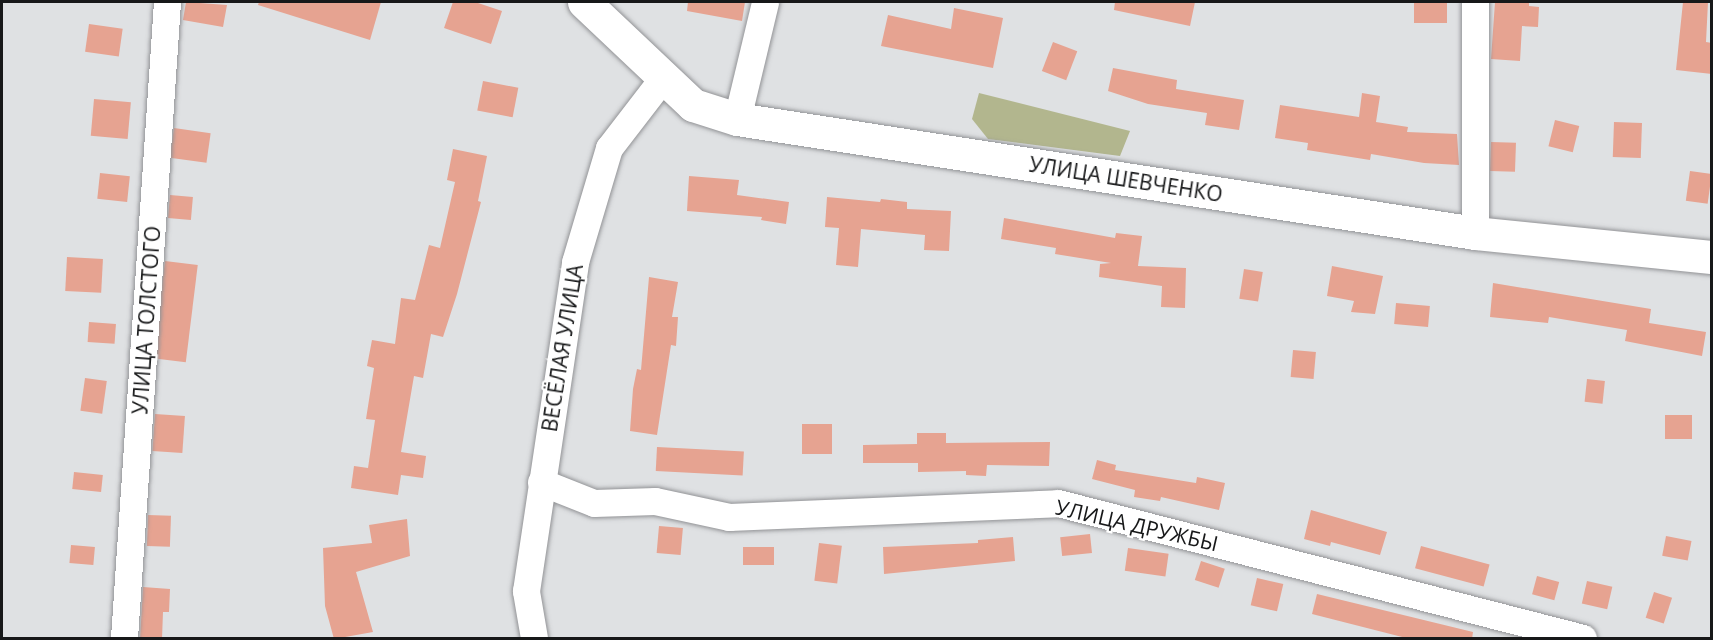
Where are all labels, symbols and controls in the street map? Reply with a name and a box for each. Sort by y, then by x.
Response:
street label: УЛИЦА ШЕВЧЕНКО [1027,151,1225,207]
street label: УЛИЦА ТОЛСТОГО [127,225,165,415]
street label: ВЕСЁЛАЯ УЛИЦА [536,262,588,434]
street label: УЛИЦА ДРУЖБЫ [1053,494,1221,556]

